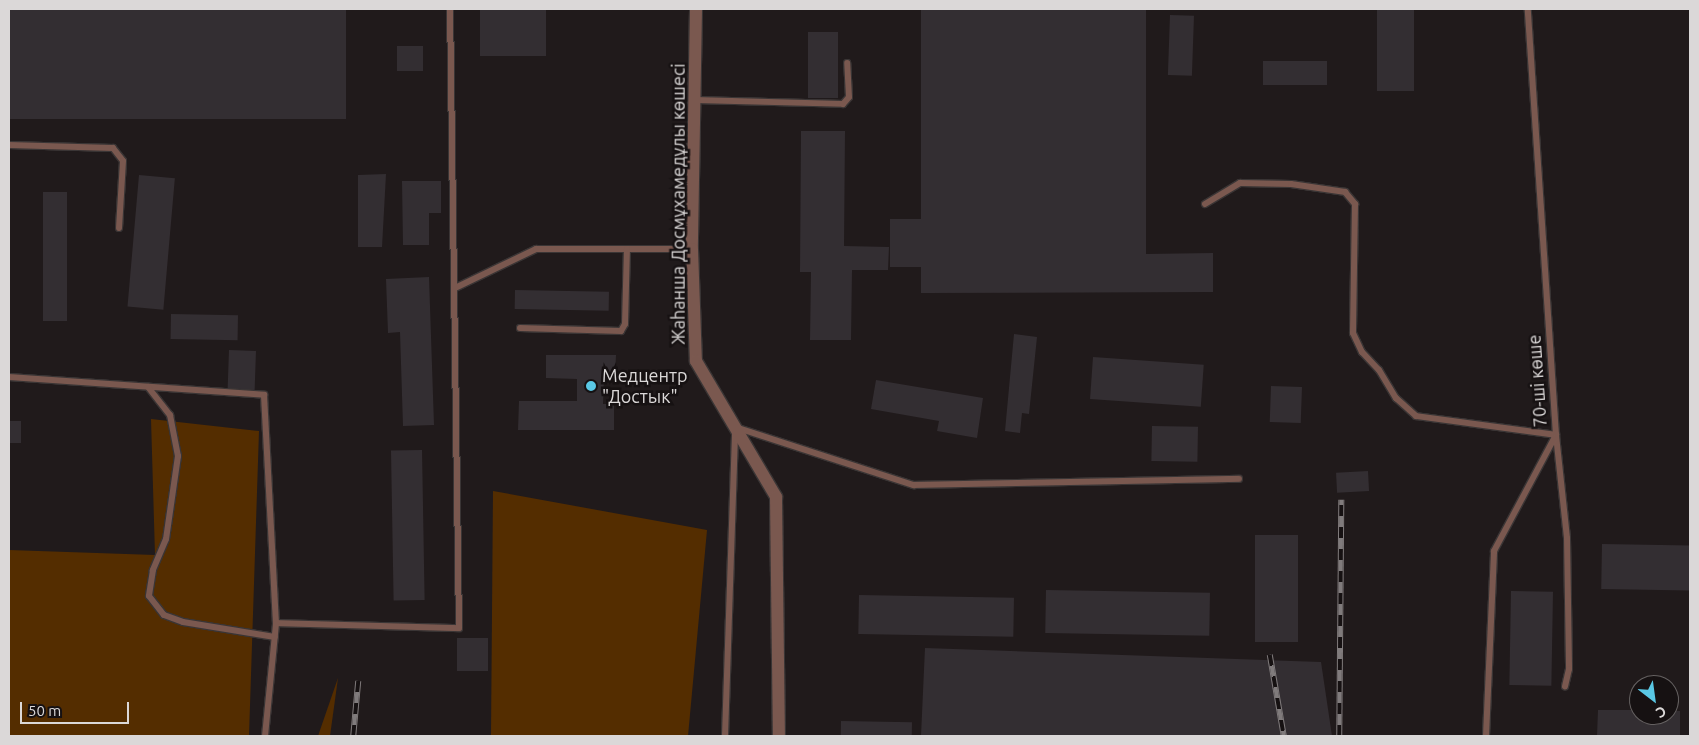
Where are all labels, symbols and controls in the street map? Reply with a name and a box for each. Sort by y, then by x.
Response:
street label: Жаһанша Досмұхамедұлы көшесі [667,63,689,345]
street label: 70-ші көше [1523,334,1551,428]
place label: Медцентр "Достык" [602,365,688,408]
marker: Медцентр "Достык" [584,379,598,393]
north arrow [1629,675,1679,725]
scale bar [22,692,131,724]
text: 50 m [28,702,61,719]
text: С [1653,703,1669,721]

